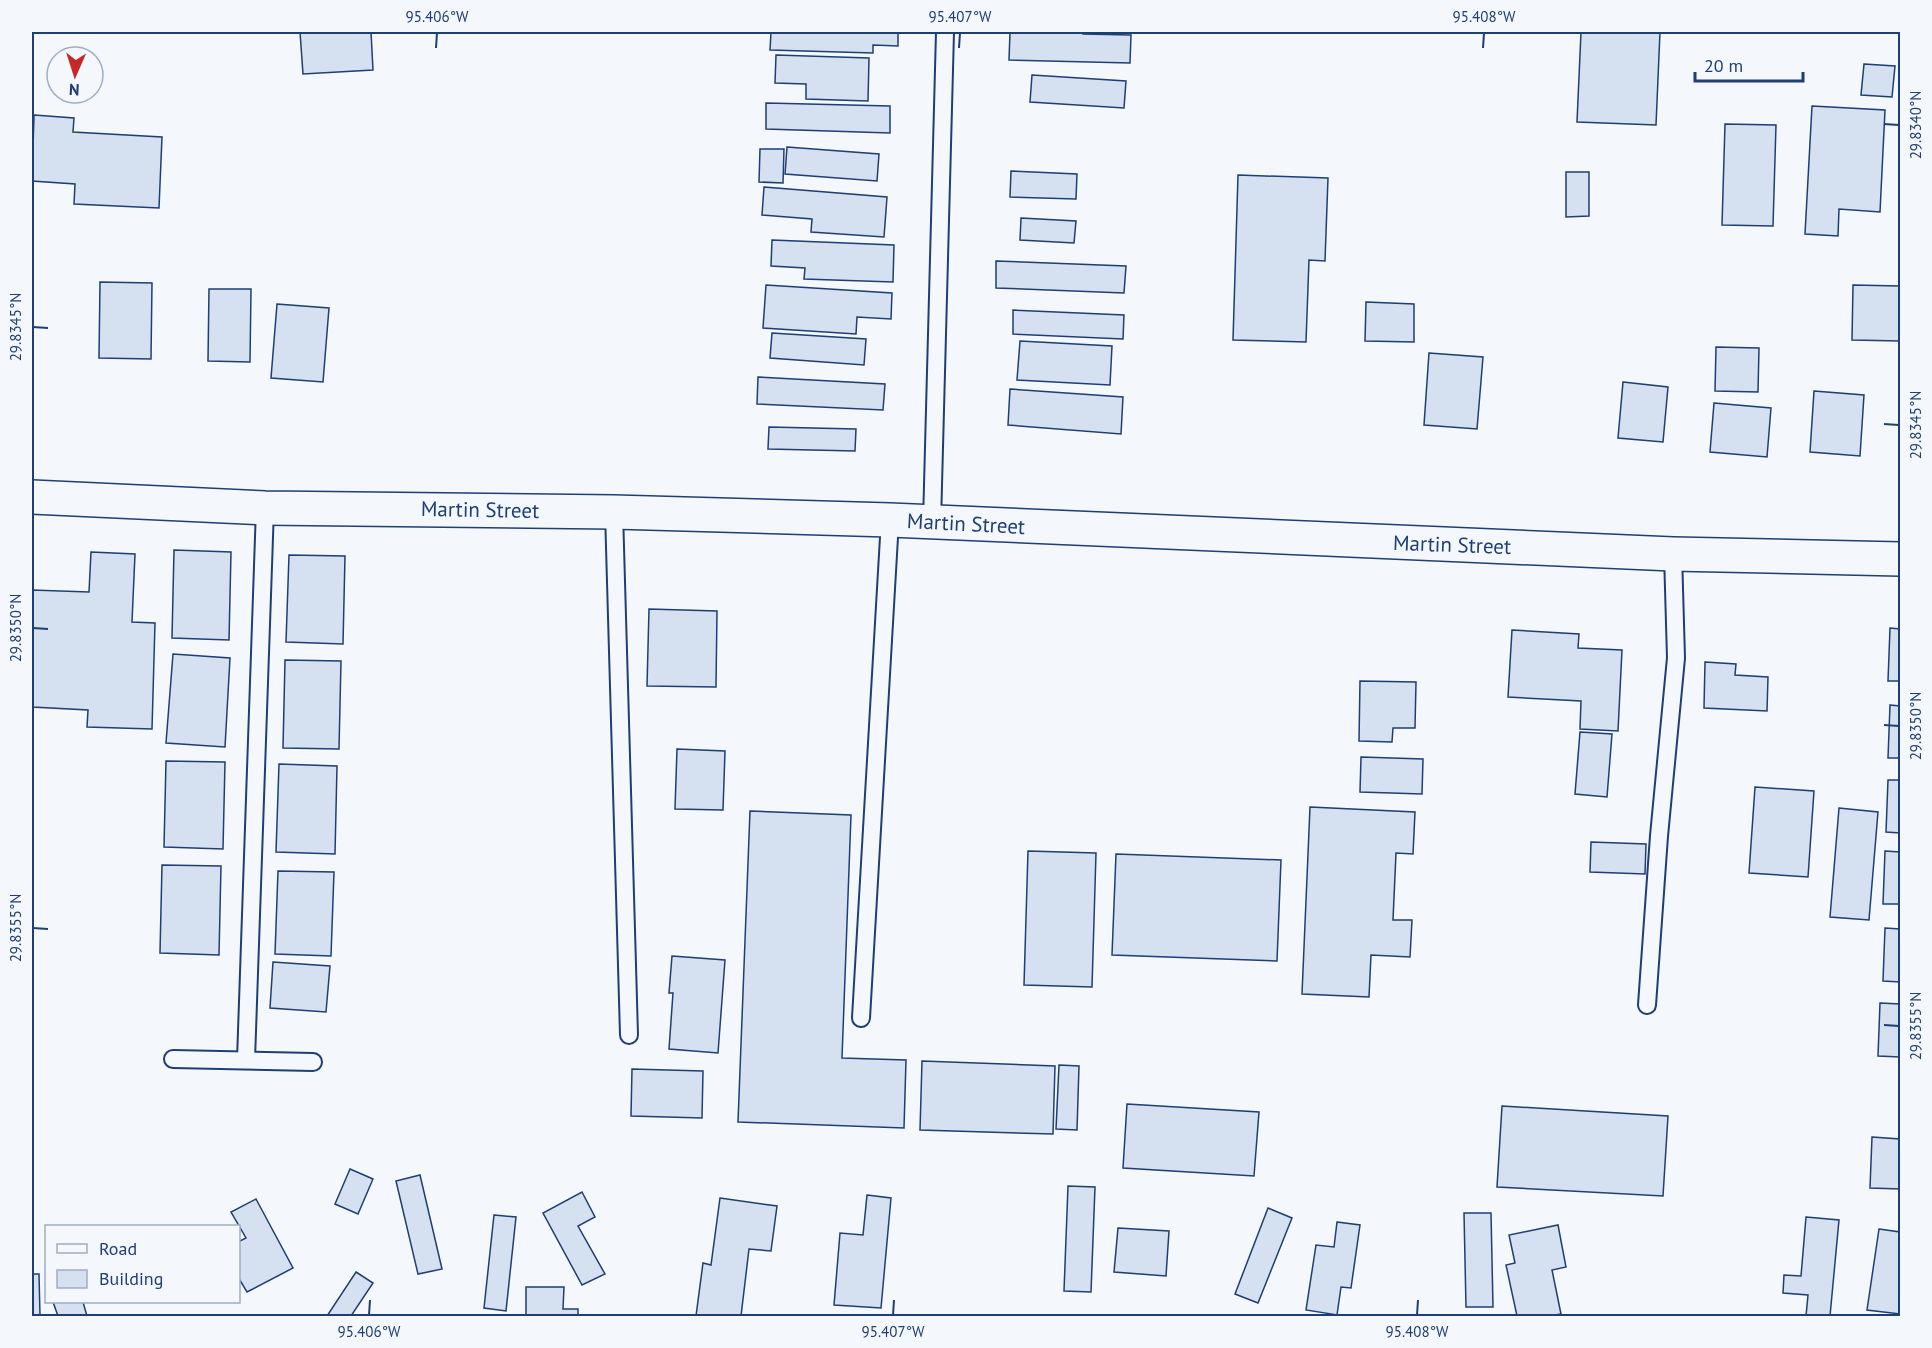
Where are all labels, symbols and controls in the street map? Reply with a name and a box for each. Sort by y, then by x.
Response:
text: 95.406°W [406,7,469,26]
text: 95.407°W [929,7,992,26]
text: 95.408°W [1453,7,1516,26]
north arrow [45,45,105,105]
scale bar [1695,45,1803,83]
text: 20 m [1704,54,1743,77]
text: N [68,80,80,100]
text: 29.8340°N [1906,91,1925,159]
text: 29.8345°N [6,293,25,361]
text: 29.8345°N [1906,391,1925,459]
street label: Martin Street [421,495,539,524]
street label: Martin Street [906,507,1026,540]
street label: Martin Street [1392,529,1512,560]
text: 29.8350°N [6,594,25,662]
text: 29.8350°N [1906,692,1925,760]
text: 29.8355°N [6,894,25,962]
text: 29.8355°N [1906,992,1925,1060]
legend [45,1225,240,1303]
text: Road [99,1237,137,1260]
text: Building [99,1267,163,1290]
text: 95.406°W [338,1322,401,1341]
text: 95.407°W [862,1322,925,1341]
text: 95.408°W [1386,1322,1449,1341]

